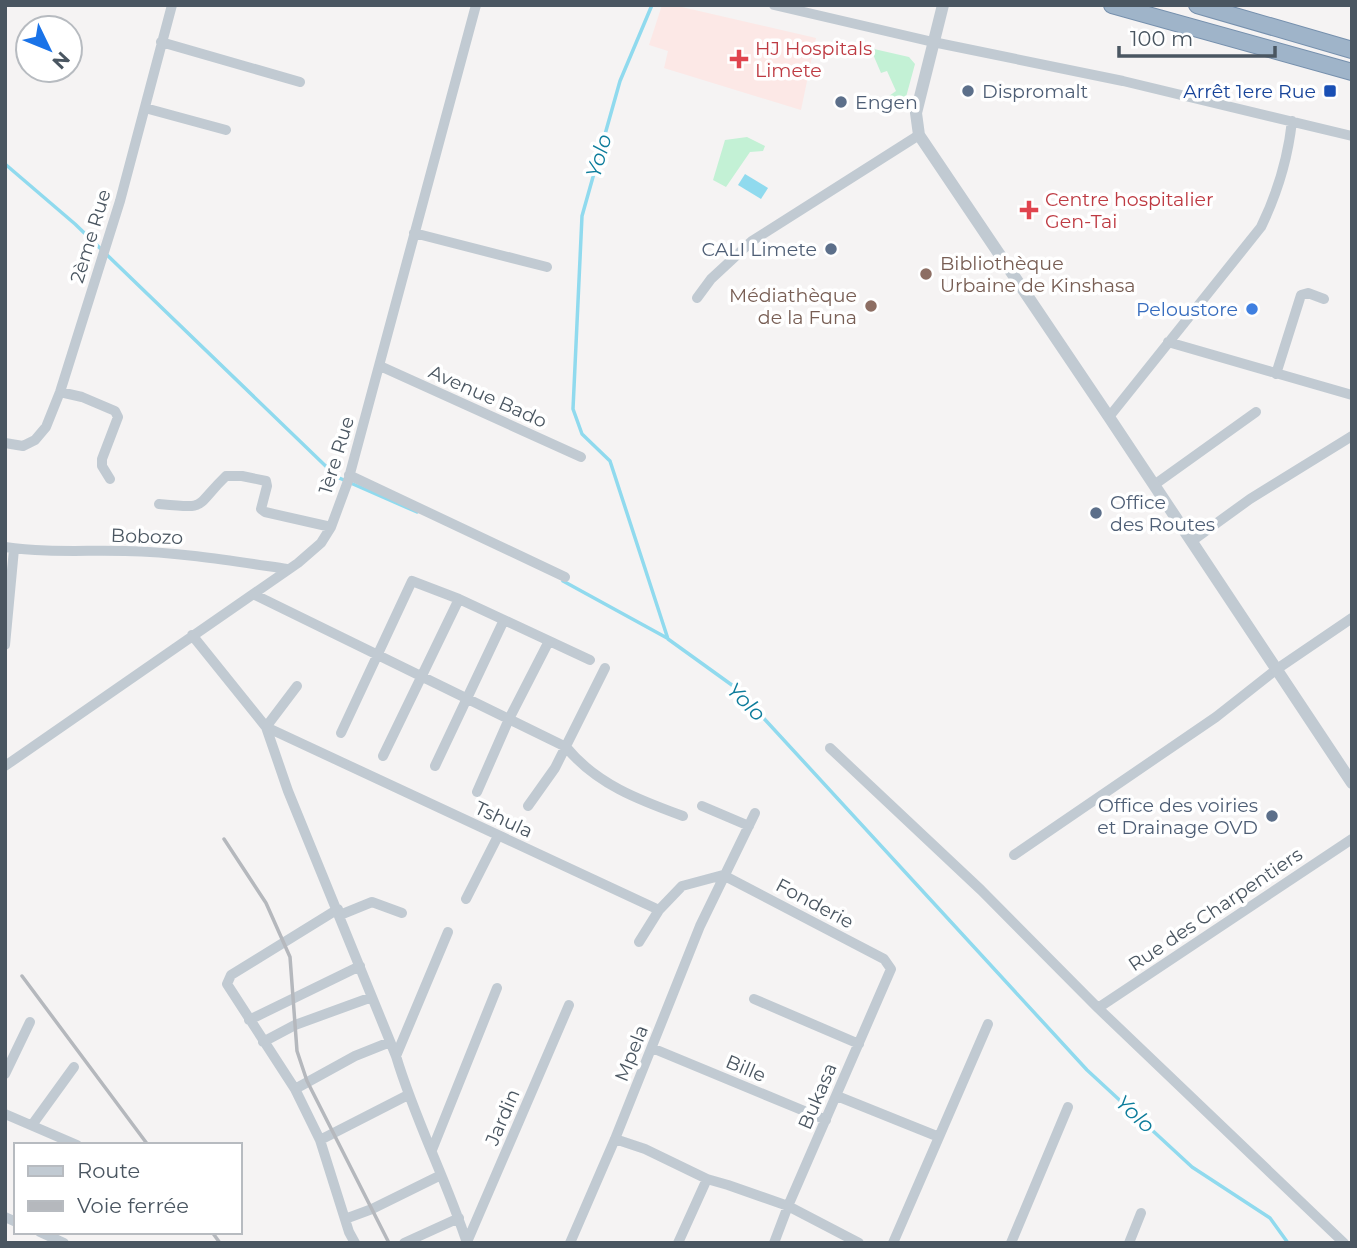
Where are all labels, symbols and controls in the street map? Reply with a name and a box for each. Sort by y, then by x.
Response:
north arrow [14,14,84,84]
scale bar [1119,14,1275,58]
text: 100 m [1130,26,1193,51]
place label: HJ Hospitals Limete [755,37,872,82]
text: N [47,47,75,74]
marker: HJ Hospitals Limete [729,49,749,69]
place label: Dispromalt [982,80,1089,103]
place label: Arrêt 1ere Rue [1183,80,1316,103]
marker: Dispromalt [960,83,976,99]
marker: Arrêt 1ere Rue [1322,83,1338,99]
place label: Engen [855,91,918,114]
marker: Engen [833,94,849,110]
water label: Yolo [580,131,617,181]
street label: 2ème Rue [65,187,116,286]
place label: Centre hospitalier Gen-Tai [1045,188,1214,233]
marker: Centre hospitalier Gen-Tai [1019,200,1039,220]
place label: CALI Limete [702,238,817,261]
marker: CALI Limete [823,241,839,257]
place label: Bibliothèque Urbaine de Kinshasa [940,252,1136,297]
marker: Bibliothèque Urbaine de Kinshasa [918,266,934,282]
place label: Médiathèque de la Funa [729,284,857,329]
marker: Médiathèque de la Funa [863,298,879,314]
place label: Peloustore [1136,298,1238,321]
marker: Peloustore [1244,301,1260,317]
street label: Avenue Bado [425,360,551,433]
street label: 1ère Rue [314,413,359,497]
place label: Office des Routes [1110,491,1215,536]
marker: Office des Routes [1088,505,1104,521]
street label: Bobozo [110,524,184,549]
water label: Yolo [722,677,771,726]
place label: Office des voiries et Drainage OVD [1097,794,1258,839]
street label: Tshula [471,796,536,843]
marker: Office des voiries et Drainage OVD [1264,808,1280,824]
street label: Rue des Charpentiers [1124,843,1307,976]
street label: Fonderie [772,873,858,934]
street label: Mpela [610,1022,653,1085]
street label: Bille [722,1050,769,1087]
street label: Bukasa [793,1059,842,1133]
street label: Jardin [480,1086,525,1150]
water label: Yolo [1111,1089,1160,1138]
legend [14,1143,242,1234]
text: Route [77,1158,140,1183]
text: Voie ferrée [77,1193,189,1218]

